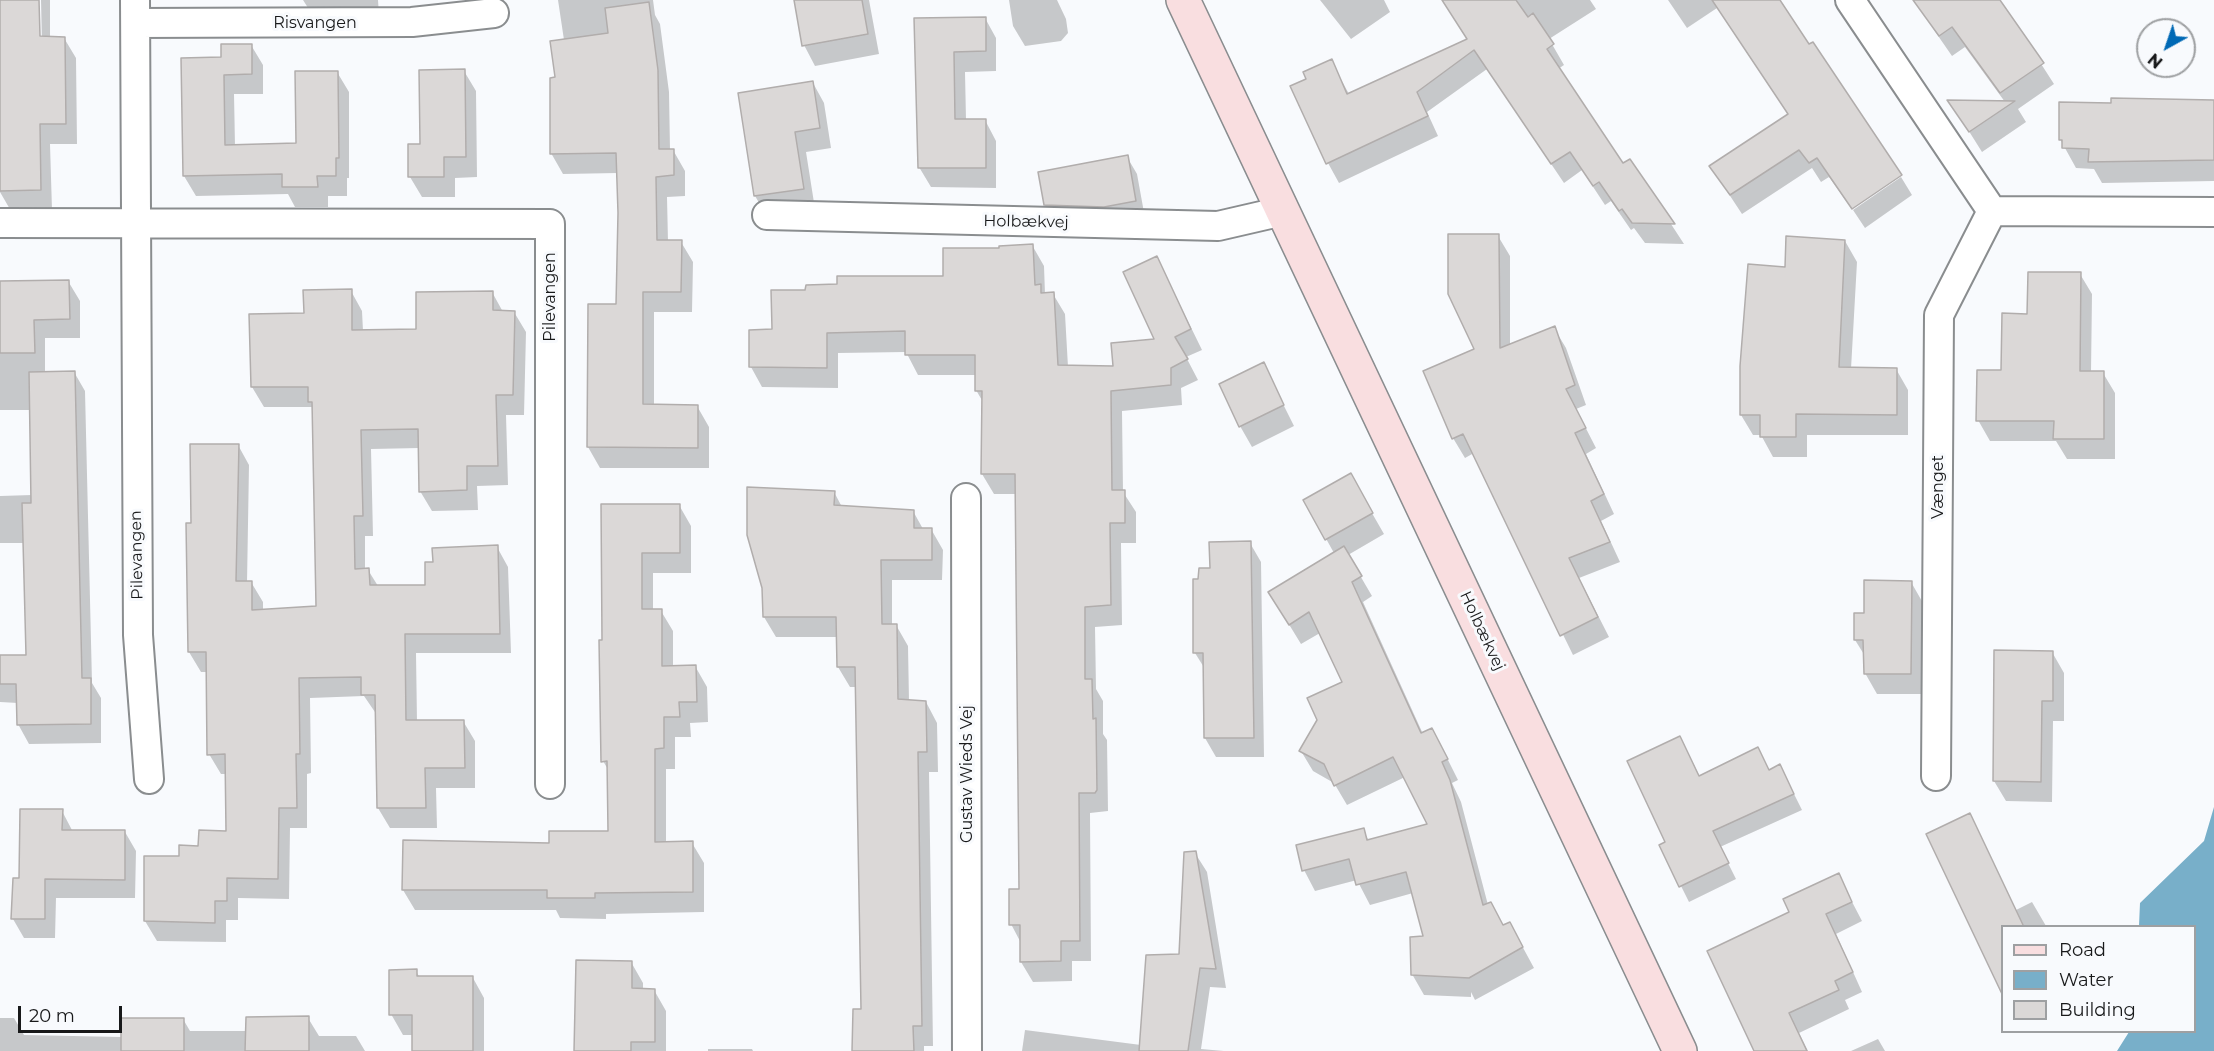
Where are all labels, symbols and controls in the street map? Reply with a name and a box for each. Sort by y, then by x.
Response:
street label: Risvangen [273,13,357,33]
north arrow [2136,18,2196,78]
text: N [2144,49,2166,72]
street label: Holbækvej [983,212,1069,232]
street label: Pilevangen [540,252,560,342]
street label: Vænget [1928,455,1948,519]
street label: Pilevangen [127,510,147,600]
street label: Holbækvej [1455,588,1509,674]
street label: Gustav Wieds Vej [957,705,977,843]
legend [2001,925,2196,1033]
text: Road [2059,939,2106,961]
text: Water [2059,969,2114,991]
scale bar [21,994,124,1032]
text: Building [2059,999,2136,1021]
text: 20 m [29,1005,75,1027]

